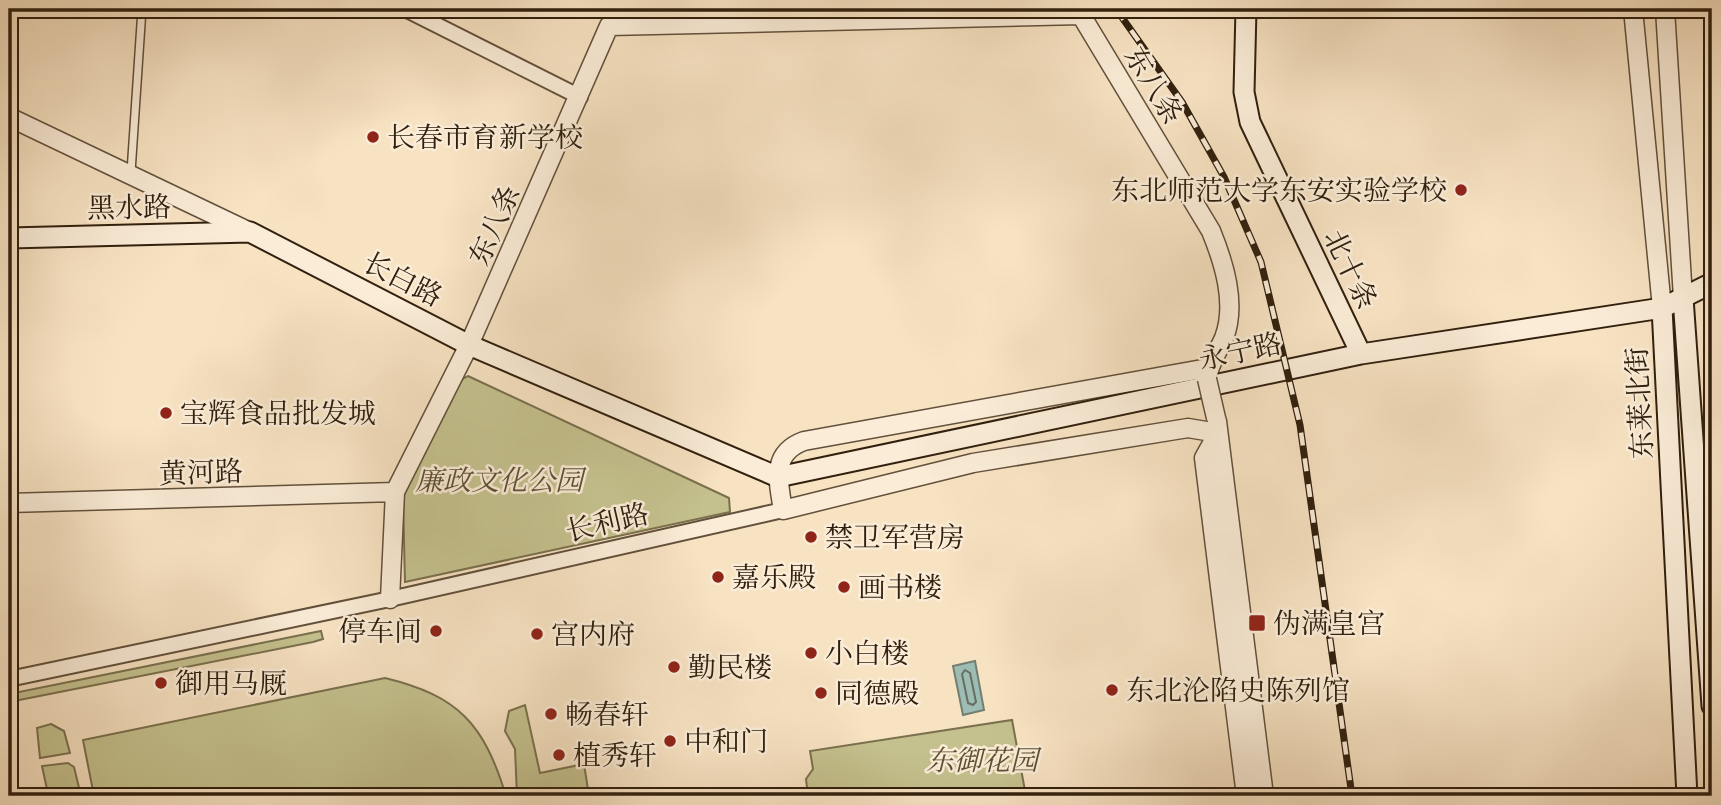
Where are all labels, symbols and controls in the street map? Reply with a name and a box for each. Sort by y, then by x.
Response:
street label: 东八条 [1115,40,1191,131]
place label: 长春市育新学校 [387,119,583,157]
marker: 长春市育新学校 [365,129,381,145]
place label: 东北师范大学东安实验学校 [1111,172,1447,210]
street label: 东八条 [460,179,529,272]
marker: 东北师范大学东安实验学校 [1453,182,1469,198]
street label: 黑水路 [87,188,171,228]
street label: 北十条 [1315,223,1386,316]
street label: 长白路 [356,244,449,316]
street label: 永宁路 [1195,325,1285,379]
street label: 东莱北街 [1618,346,1662,460]
place label: 宝辉食品批发城 [180,395,376,433]
marker: 宝辉食品批发城 [158,405,174,421]
street label: 黄河路 [158,453,244,493]
park label: 廉政文化公园 [415,462,587,500]
street label: 长利路 [562,495,652,551]
place label: 禁卫军营房 [825,519,965,557]
marker: 禁卫军营房 [803,529,819,545]
place label: 嘉乐殿 [732,559,816,597]
marker: 嘉乐殿 [710,569,726,585]
place label: 画书楼 [858,569,942,607]
marker: 画书楼 [836,579,852,595]
place label: 伪满皇宫 [1273,605,1385,643]
place label: 停车间 [338,613,422,651]
marker: 伪满皇宫 [1247,613,1267,633]
place label: 宫内府 [551,616,635,654]
marker: 停车间 [428,623,444,639]
marker: 宫内府 [529,626,545,642]
place label: 小白楼 [825,635,909,673]
marker: 小白楼 [803,645,819,661]
place label: 勤民楼 [688,649,772,687]
marker: 勤民楼 [666,659,682,675]
place label: 御用马厩 [175,665,287,703]
place label: 东北沦陷史陈列馆 [1126,672,1350,710]
marker: 御用马厩 [153,675,169,691]
place label: 同德殿 [835,675,919,713]
marker: 东北沦陷史陈列馆 [1104,682,1120,698]
marker: 同德殿 [813,685,829,701]
place label: 畅春轩 [565,696,649,734]
marker: 畅春轩 [543,706,559,722]
place label: 中和门 [684,723,768,761]
marker: 中和门 [662,733,678,749]
place label: 植秀轩 [573,737,657,775]
park label: 东御花园 [926,742,1042,780]
marker: 植秀轩 [551,747,567,763]

